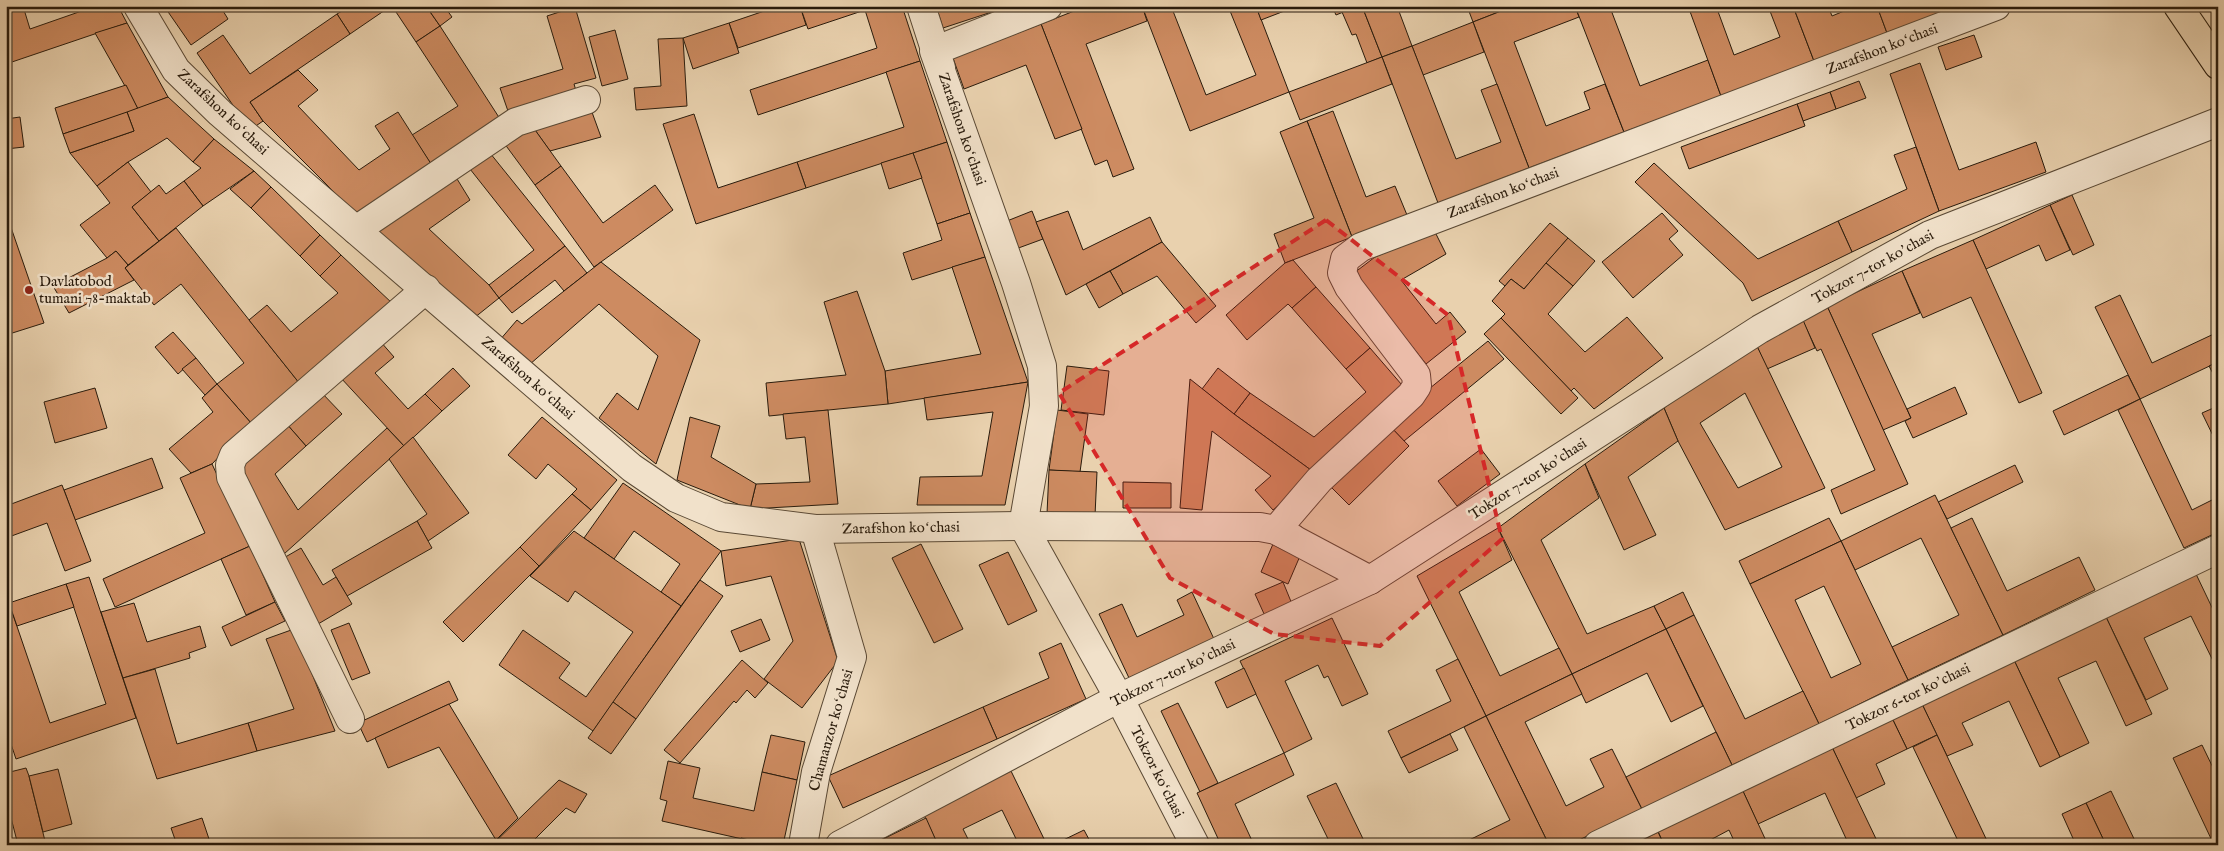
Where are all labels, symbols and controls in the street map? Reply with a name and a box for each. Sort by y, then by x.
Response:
street label: Zarafshon koʻchasi [1823,19,1941,79]
street label: Zarafshon koʻchasi [173,65,273,159]
street label: Zarafshon koʻchasi [934,70,990,188]
street label: Zarafshon koʻchasi [1444,163,1562,223]
street label: Tokzor 7-tor koʼchasi [1809,226,1937,308]
place label: Davlatobod tumani 78-maktab [39,272,151,308]
marker: Davlatobod tumani 78-maktab [23,284,35,296]
street label: Zarafshon koʻchasi [477,332,579,424]
street label: Tokzor 7-tor koʼchasi [1466,434,1590,524]
street label: Zarafshon koʻchasi [842,517,960,539]
street label: Tokzor 7-tor koʼchasi [1107,635,1239,711]
street label: Tokzor 6-tor koʼchasi [1843,659,1973,735]
street label: Chamanzor koʻchasi [804,667,858,793]
street label: Tokzor koʻchasi [1126,723,1188,821]

